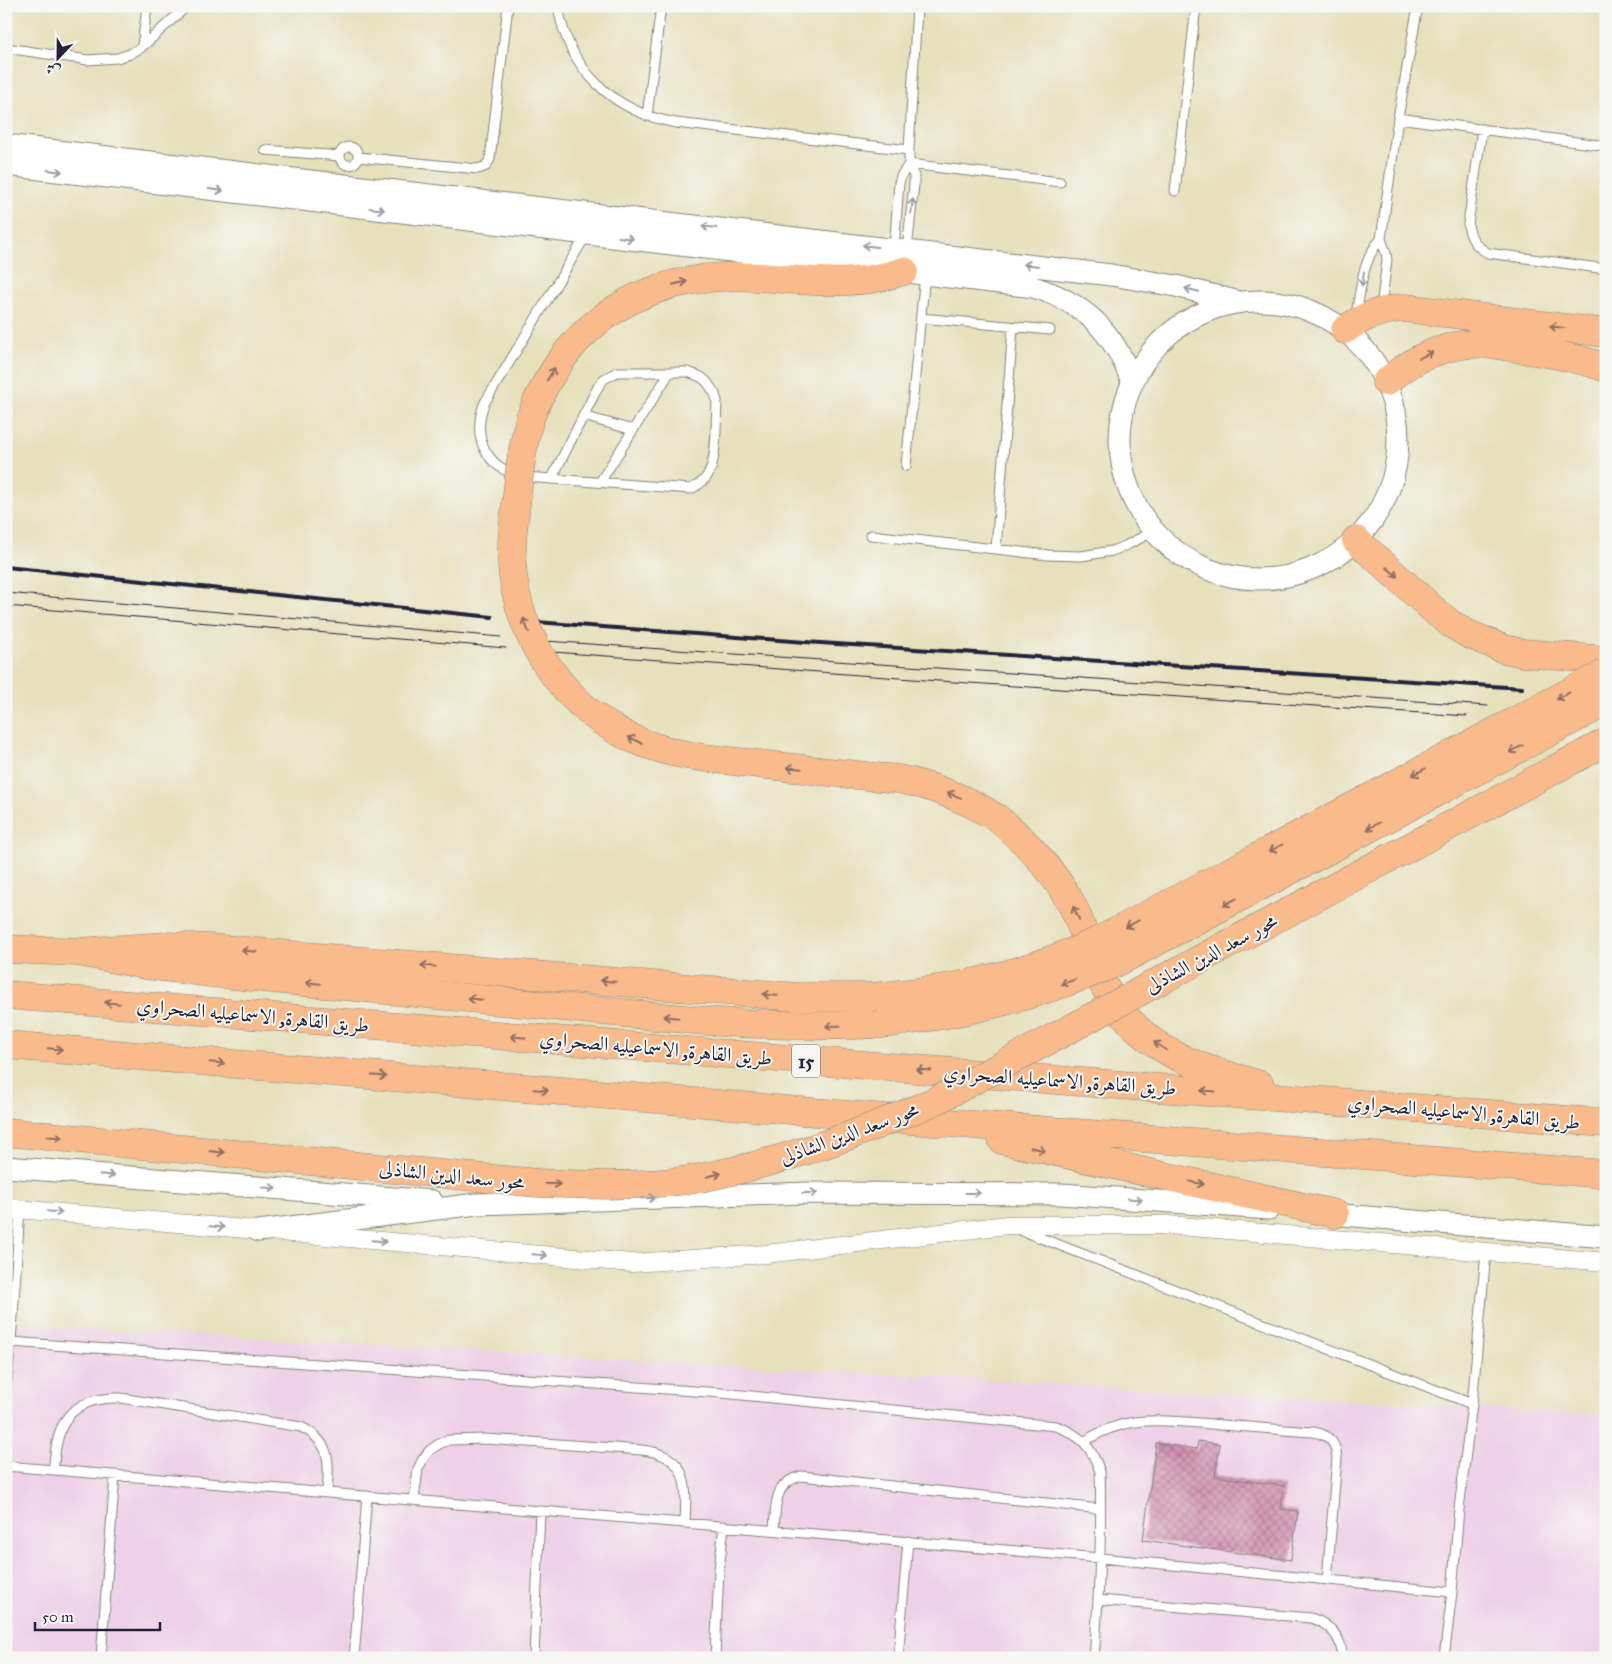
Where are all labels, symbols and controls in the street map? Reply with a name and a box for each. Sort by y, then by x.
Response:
north arrow [32,32,82,82]
text: ش [44,59,63,80]
one-way arrow [46,166,62,176]
one-way arrow [208,185,224,195]
one-way arrow [907,199,917,215]
one-way arrow [369,204,385,214]
one-way arrow [701,222,717,232]
one-way arrow [617,233,633,243]
one-way arrow [862,241,878,251]
one-way arrow [1024,260,1040,270]
one-way arrow [1358,270,1368,286]
one-way arrow [671,278,687,287]
one-way arrow [1184,285,1200,294]
one-way arrow [1550,322,1566,332]
one-way arrow [1418,350,1433,360]
one-way arrow [546,368,556,382]
one-way arrow [1386,566,1399,578]
one-way arrow [521,618,530,634]
one-way arrow [1555,691,1570,701]
one-way arrow [628,734,643,744]
one-way arrow [1509,744,1524,754]
one-way arrow [787,763,803,773]
one-way arrow [1412,768,1427,777]
one-way arrow [947,790,962,799]
one-way arrow [1366,822,1381,831]
one-way arrow [1268,843,1283,853]
one-way arrow [1222,897,1237,907]
one-way arrow [1071,905,1081,920]
street label: محور سعد الدين الشاذلى [1141,908,1282,999]
one-way arrow [1125,920,1140,929]
one-way arrow [241,946,257,956]
one-way arrow [421,961,437,971]
one-way arrow [600,976,616,986]
one-way arrow [305,978,321,988]
one-way arrow [1061,978,1077,987]
one-way arrow [762,990,778,999]
street label: طريق القاهرة, الاسماعيليه الصحراوي [135,993,370,1041]
one-way arrow [467,994,483,1003]
one-way arrow [104,999,120,1008]
one-way arrow [663,1013,679,1022]
one-way arrow [826,1021,842,1031]
street label: طريق القاهرة, الاسماعيليه الصحراوي [538,1026,773,1074]
one-way arrow [510,1032,526,1042]
one-way arrow [1154,1041,1168,1051]
road number: 15 [792,1044,820,1078]
one-way arrow [47,1045,63,1054]
one-way arrow [209,1058,225,1068]
street label: طريق القاهرة, الاسماعيليه الصحراوي [942,1060,1177,1104]
one-way arrow [916,1065,932,1074]
one-way arrow [370,1072,386,1081]
one-way arrow [532,1085,548,1094]
one-way arrow [1201,1087,1217,1096]
street label: طريق القاهرة, الاسماعيليه الصحراوي [1346,1090,1581,1138]
street label: محور سعد الدين الشاذلى [776,1097,922,1170]
one-way arrow [46,1132,62,1142]
one-way arrow [1029,1145,1045,1154]
one-way arrow [208,1147,224,1157]
street label: محور سعد الدين الشاذلى [378,1155,526,1196]
one-way arrow [99,1170,115,1179]
one-way arrow [706,1170,722,1179]
one-way arrow [544,1179,560,1188]
one-way arrow [1188,1179,1204,1188]
one-way arrow [261,1183,277,1192]
one-way arrow [802,1188,818,1198]
one-way arrow [965,1189,981,1198]
one-way arrow [640,1194,656,1203]
one-way arrow [1127,1195,1143,1204]
one-way arrow [47,1208,63,1217]
one-way arrow [208,1222,224,1232]
one-way arrow [370,1237,386,1246]
one-way arrow [532,1250,548,1260]
scale bar [35,1599,160,1631]
text: 50 m [42,1608,74,1626]

